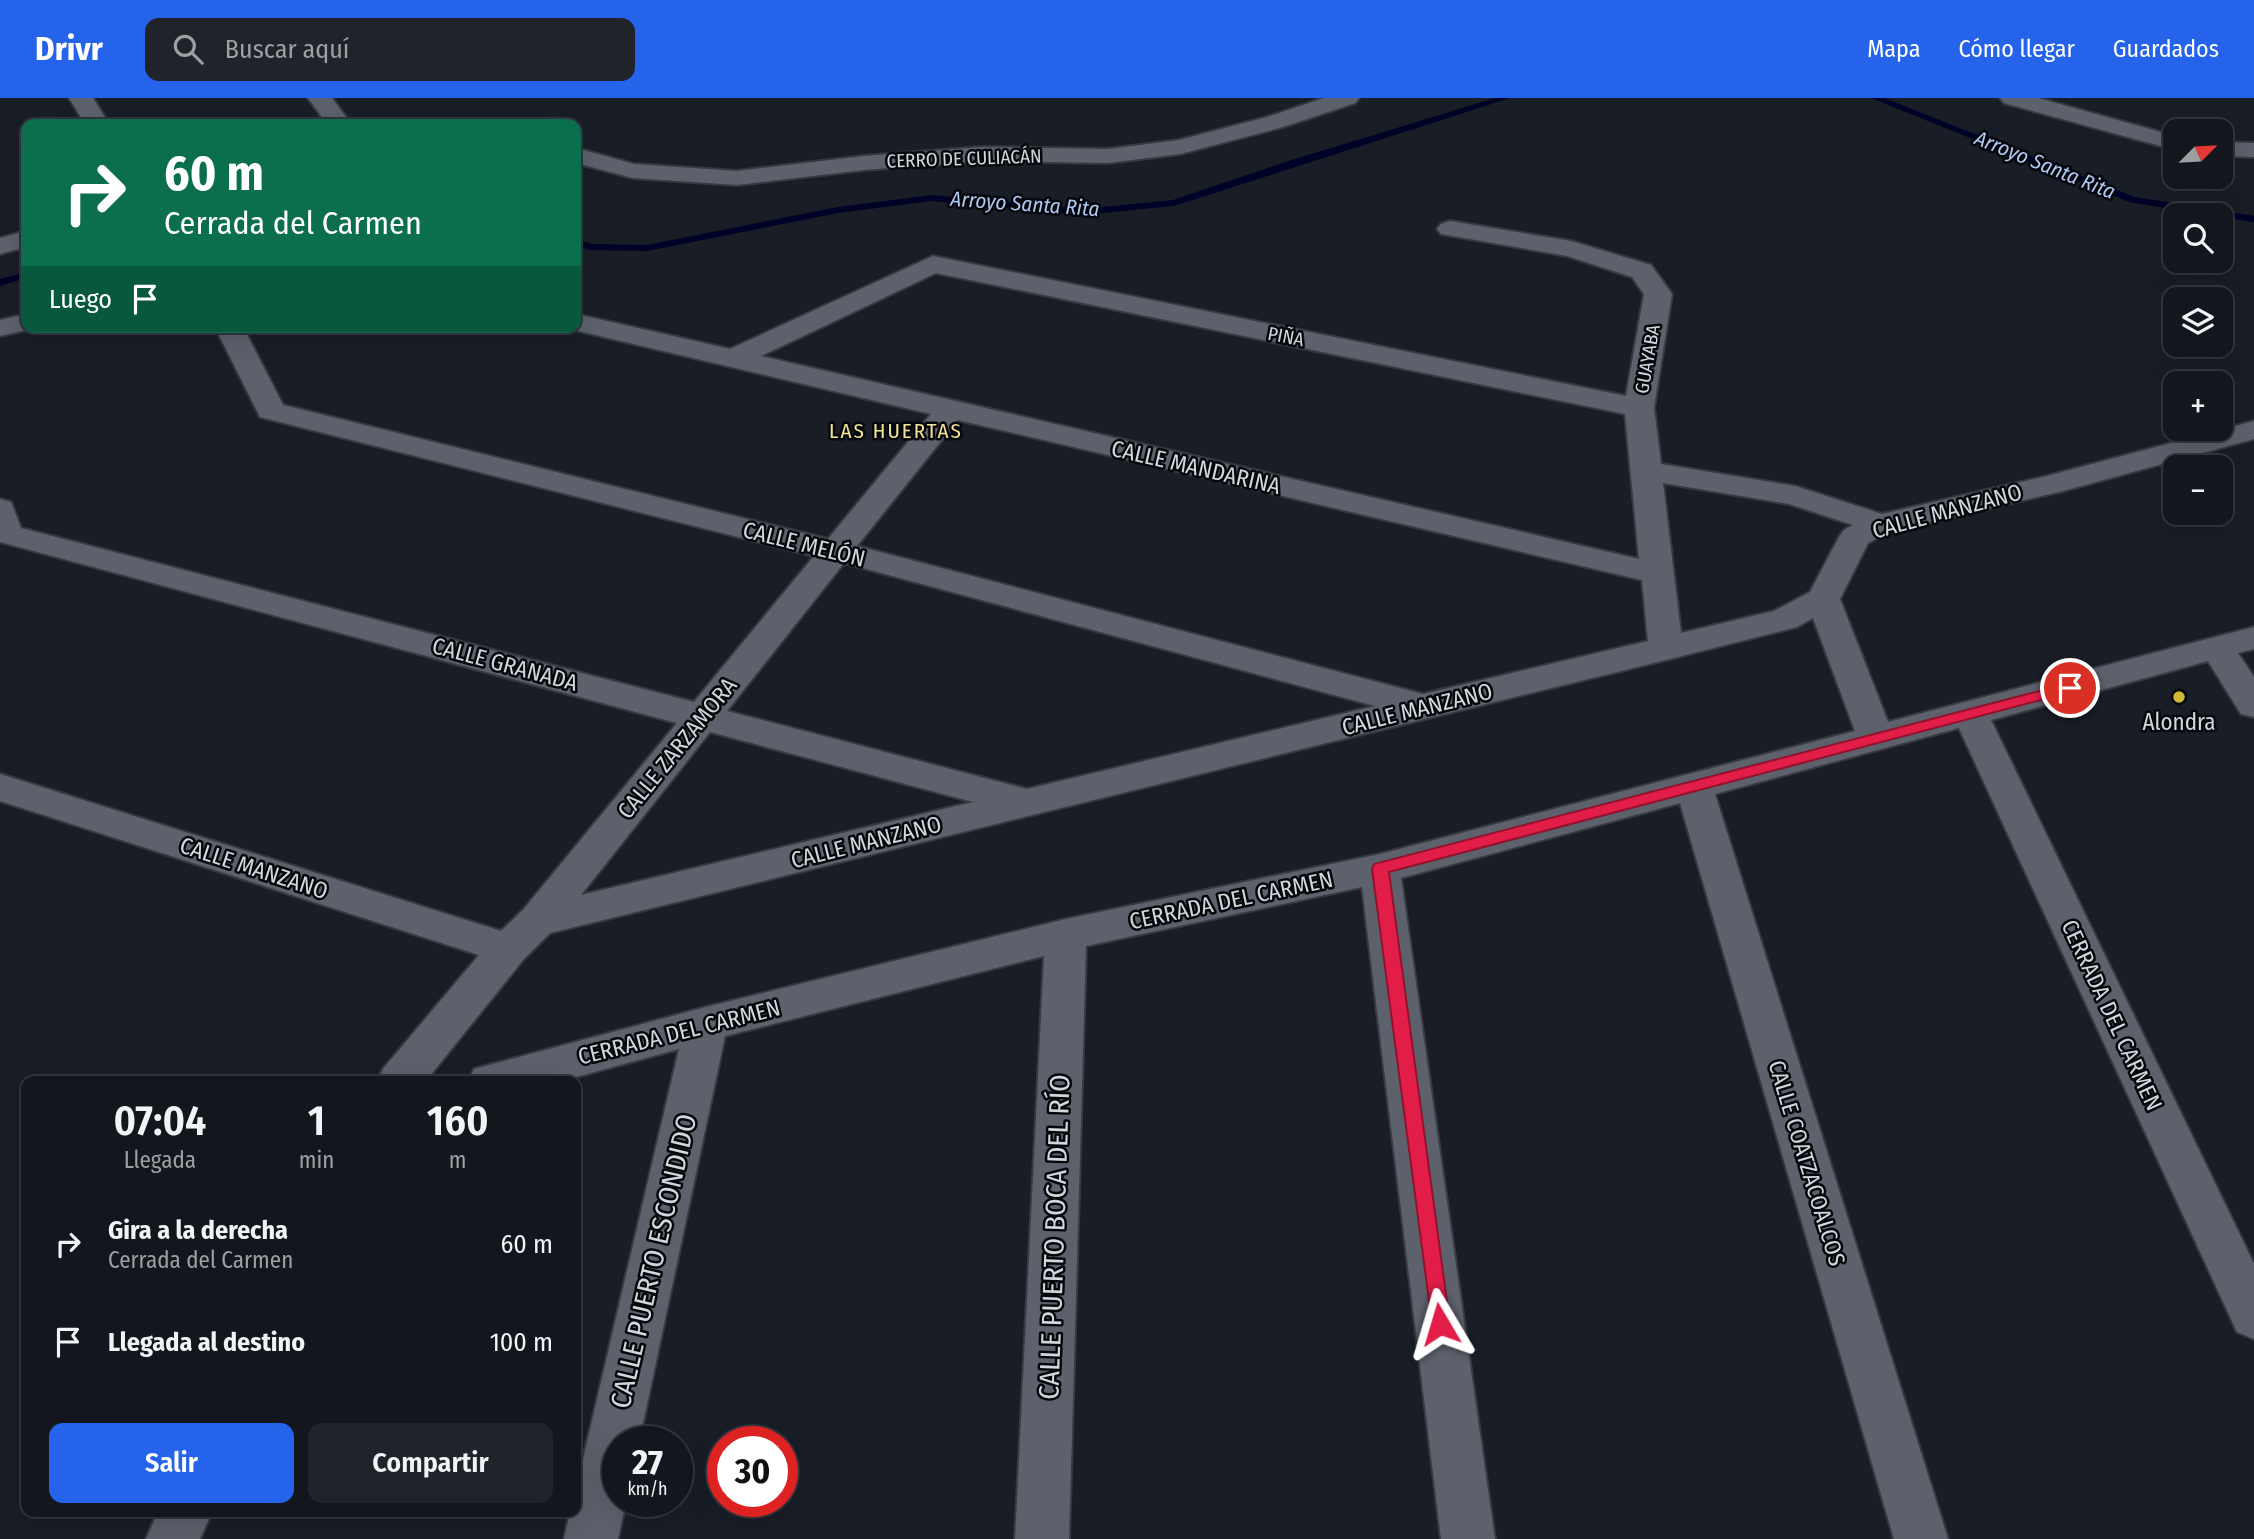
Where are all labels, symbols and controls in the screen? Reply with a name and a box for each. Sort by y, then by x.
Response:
search box [145,18,635,81]
text: Drivr [35,29,103,69]
icon: search [169,30,207,68]
text: Buscar aquí [225,34,349,65]
text: Mapa [1867,35,1920,63]
text: Cómo llegar [1958,35,2075,63]
text: Guardados [2113,35,2219,63]
north arrow [2163,119,2233,189]
map controls [2163,119,2233,525]
water label: Arroyo Santa Rita [1970,125,2119,205]
text: 60 m [164,144,264,203]
street label: CERRO DE CULIACÁN [886,144,1042,173]
icon: right [49,147,140,238]
water label: Arroyo Santa Rita [949,186,1100,222]
button: search [2163,203,2233,273]
text: Cerrada del Carmen [164,204,422,242]
icon: arrive [126,280,164,318]
text: Luego [49,284,112,315]
button: layers [2163,287,2233,357]
street label: PIÑA [1266,322,1306,351]
street label: GUAYABA [1630,323,1665,395]
button: + [2163,371,2233,441]
district label: LAS HUERTAS [829,418,963,444]
street label: CALLE MANDARINA [1109,434,1283,500]
button: − [2163,455,2233,525]
street label: CALLE MANZANO [1869,478,2025,544]
street label: CALLE MELÓN [740,515,868,573]
street label: CALLE GRANADA [429,631,581,697]
pin [2040,658,2100,718]
icon: arrive [2051,669,2089,707]
street label: CALLE ZARZAMORA [611,672,743,824]
street label: CALLE MANZANO [1339,677,1495,741]
marker: Alondra [2171,689,2187,705]
place label: Alondra [2142,708,2216,736]
street label: CALLE MANZANO [788,810,944,874]
street label: CALLE MANZANO [176,831,332,905]
street label: CERRADA DEL CARMEN [1127,865,1335,935]
street label: CERRADA DEL CARMEN [2055,915,2169,1115]
street label: CERRADA DEL CARMEN [575,993,783,1071]
street label: CALLE COATZACOALCOS [1762,1057,1852,1269]
street label: CALLE PUERTO BOCA DEL RÍO [1032,1074,1077,1400]
text: 07:04 [113,1096,206,1146]
text: 1 [308,1096,325,1146]
text: 160 [427,1096,489,1146]
street label: CALLE PUERTO ESCONDIDO [604,1111,703,1411]
text: Llegada [124,1146,196,1174]
text: min [299,1146,334,1174]
text: m [449,1146,467,1174]
text: Gira a la derecha [108,1215,288,1246]
icon: right [49,1225,87,1263]
text: 60 m [500,1229,553,1260]
text: Cerrada del Carmen [108,1246,293,1274]
position arrow [1403,1287,1477,1361]
icon: arrive [49,1323,87,1361]
text: Llegada al destino [108,1327,305,1358]
text: 100 m [490,1327,553,1358]
button: Salir [49,1423,294,1503]
button: Compartir [308,1423,553,1503]
speed limit sign: 30 [707,1426,798,1517]
text: 27 [632,1441,663,1483]
text: km/h [627,1478,668,1500]

